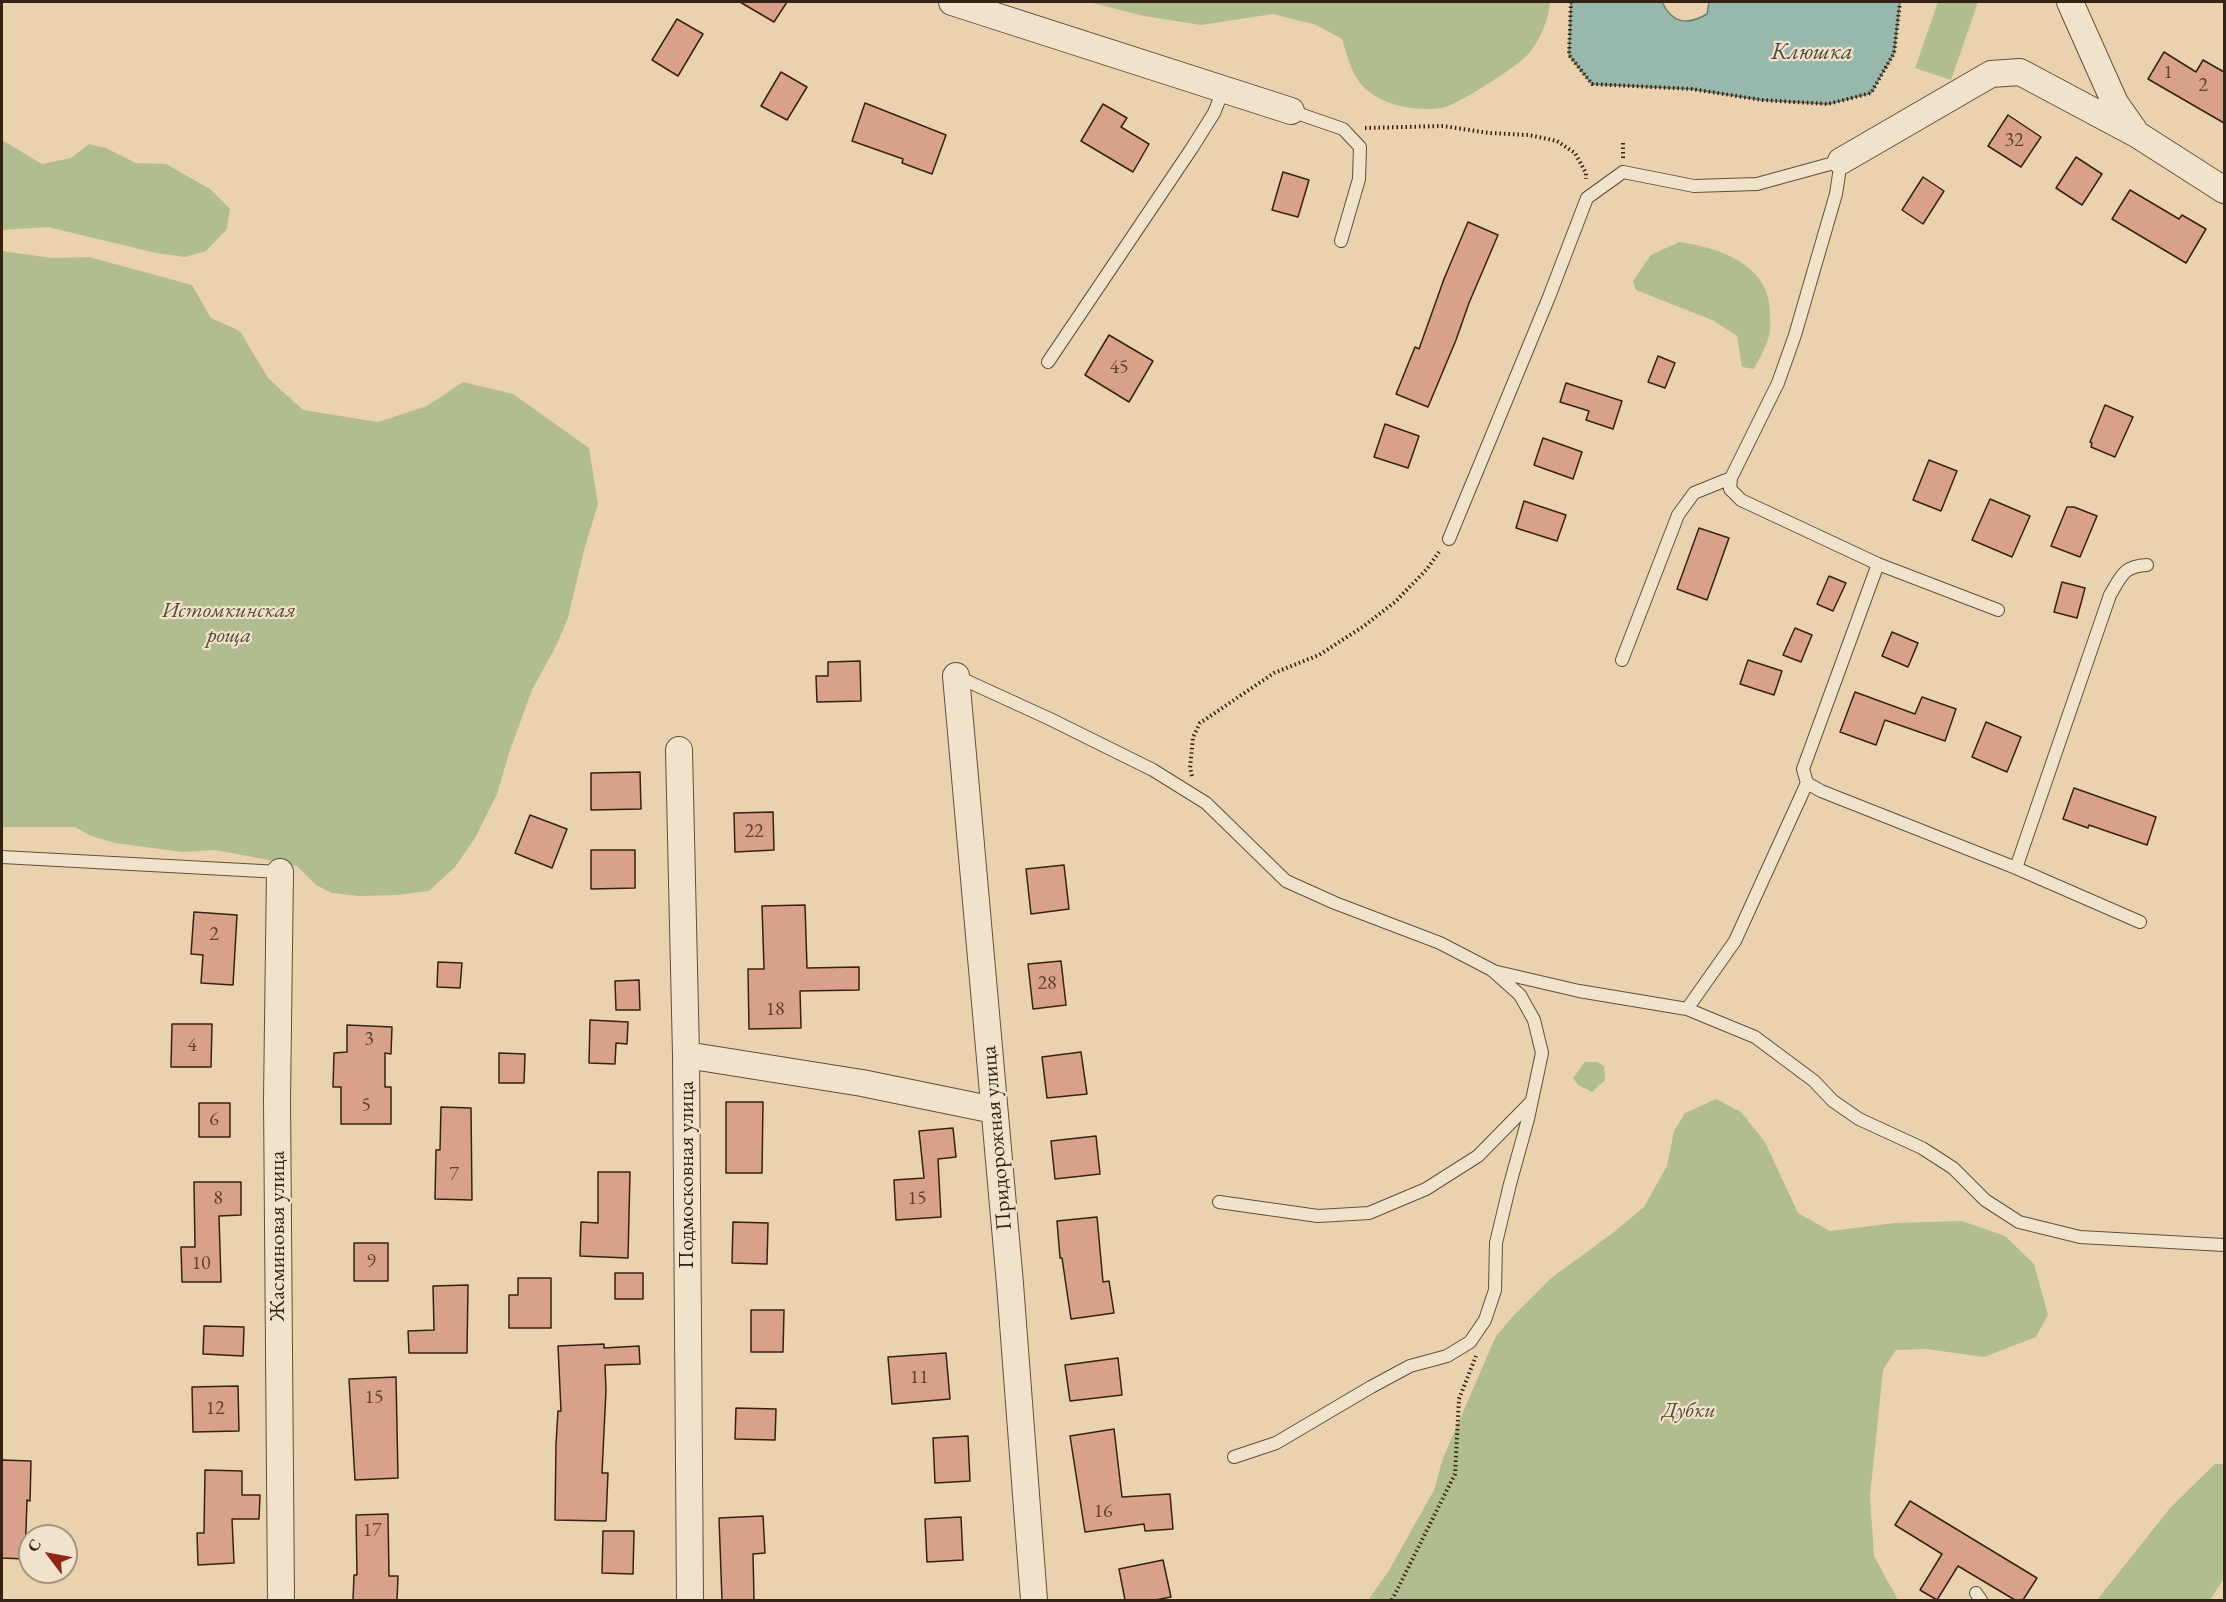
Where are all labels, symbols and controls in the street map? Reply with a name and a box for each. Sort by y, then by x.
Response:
water label: Клюшка [1771,38,1853,66]
house number: 1 [2163,61,2173,85]
house number: 2 [2198,74,2208,98]
house number: 32 [2004,129,2024,153]
house number: 45 [1109,356,1129,380]
park label: Истомкинская роща [162,598,296,650]
house number: 22 [744,820,764,844]
house number: 2 [209,923,219,947]
house number: 28 [1037,972,1057,996]
house number: 18 [765,998,785,1022]
house number: 3 [364,1028,374,1052]
house number: 4 [187,1034,197,1058]
street label: Придорожная улица [976,1045,1018,1231]
street label: Подмосковная улица [674,1081,700,1269]
house number: 5 [361,1094,371,1118]
house number: 6 [209,1108,219,1132]
street label: Жасминовая улица [265,1151,291,1321]
house number: 7 [449,1163,459,1187]
house number: 8 [213,1187,223,1211]
house number: 15 [907,1187,927,1211]
house number: 9 [366,1250,376,1274]
house number: 10 [191,1252,211,1276]
house number: 11 [909,1366,929,1390]
house number: 15 [364,1386,384,1410]
house number: 12 [205,1397,225,1421]
park label: Дубки [1662,1398,1716,1424]
house number: 16 [1093,1500,1113,1524]
house number: 17 [362,1519,382,1543]
north arrow [18,1524,78,1584]
text: С [22,1535,46,1556]

